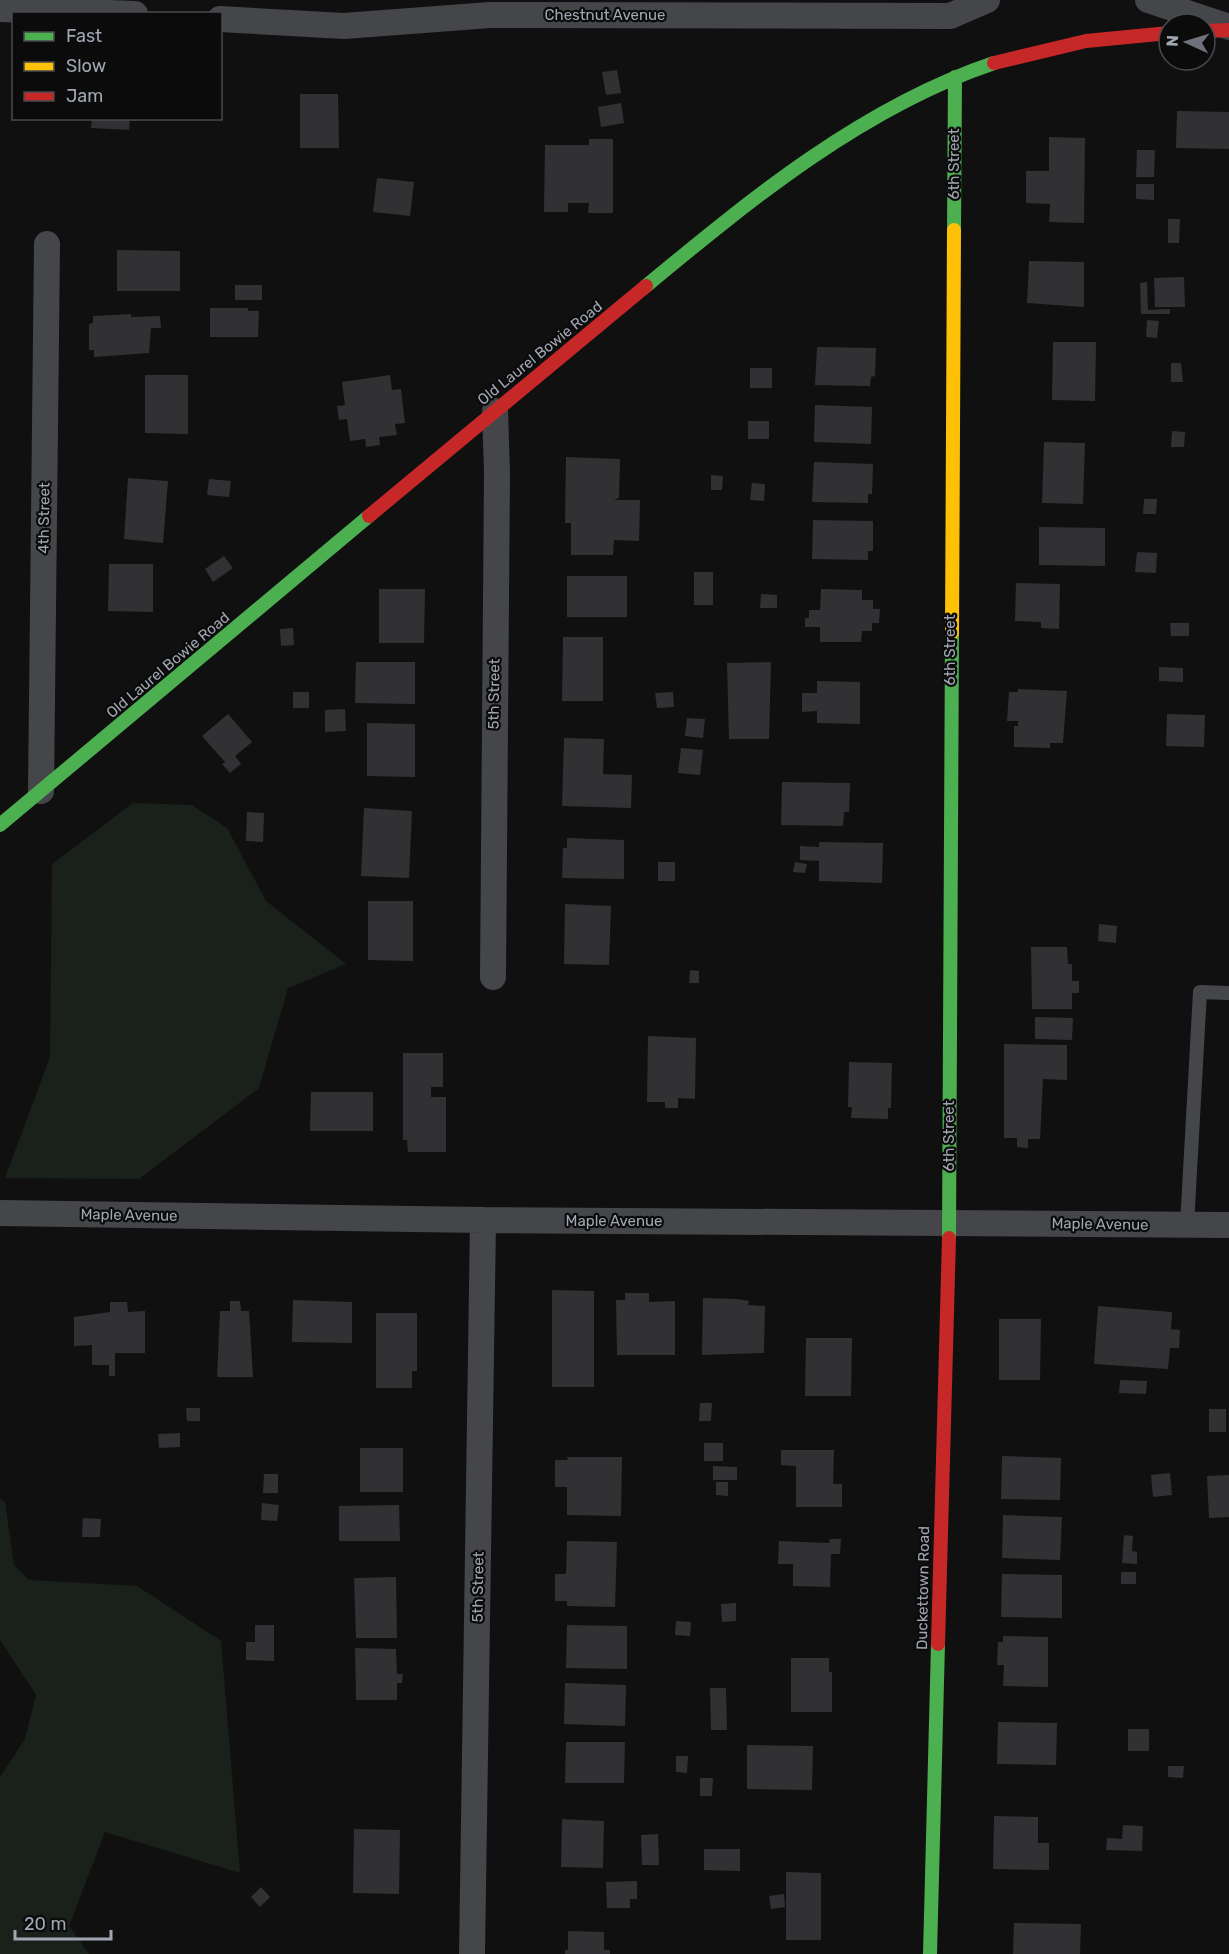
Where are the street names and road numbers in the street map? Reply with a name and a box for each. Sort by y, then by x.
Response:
street label: Chestnut Avenue [545,6,665,24]
street label: 6th Street [945,128,963,200]
street label: Old Laurel Bowie Road [474,297,606,409]
street label: 4th Street [34,482,54,554]
street label: Old Laurel Bowie Road [103,608,233,722]
street label: 6th Street [941,614,959,686]
street label: 5th Street [484,658,504,730]
street label: 6th Street [940,1100,958,1172]
street label: Maple Avenue [80,1205,178,1225]
street label: Maple Avenue [566,1212,663,1230]
street label: Maple Avenue [1051,1214,1149,1234]
street label: Duckettown Road [913,1526,933,1650]
street label: 5th Street [468,1551,488,1623]

